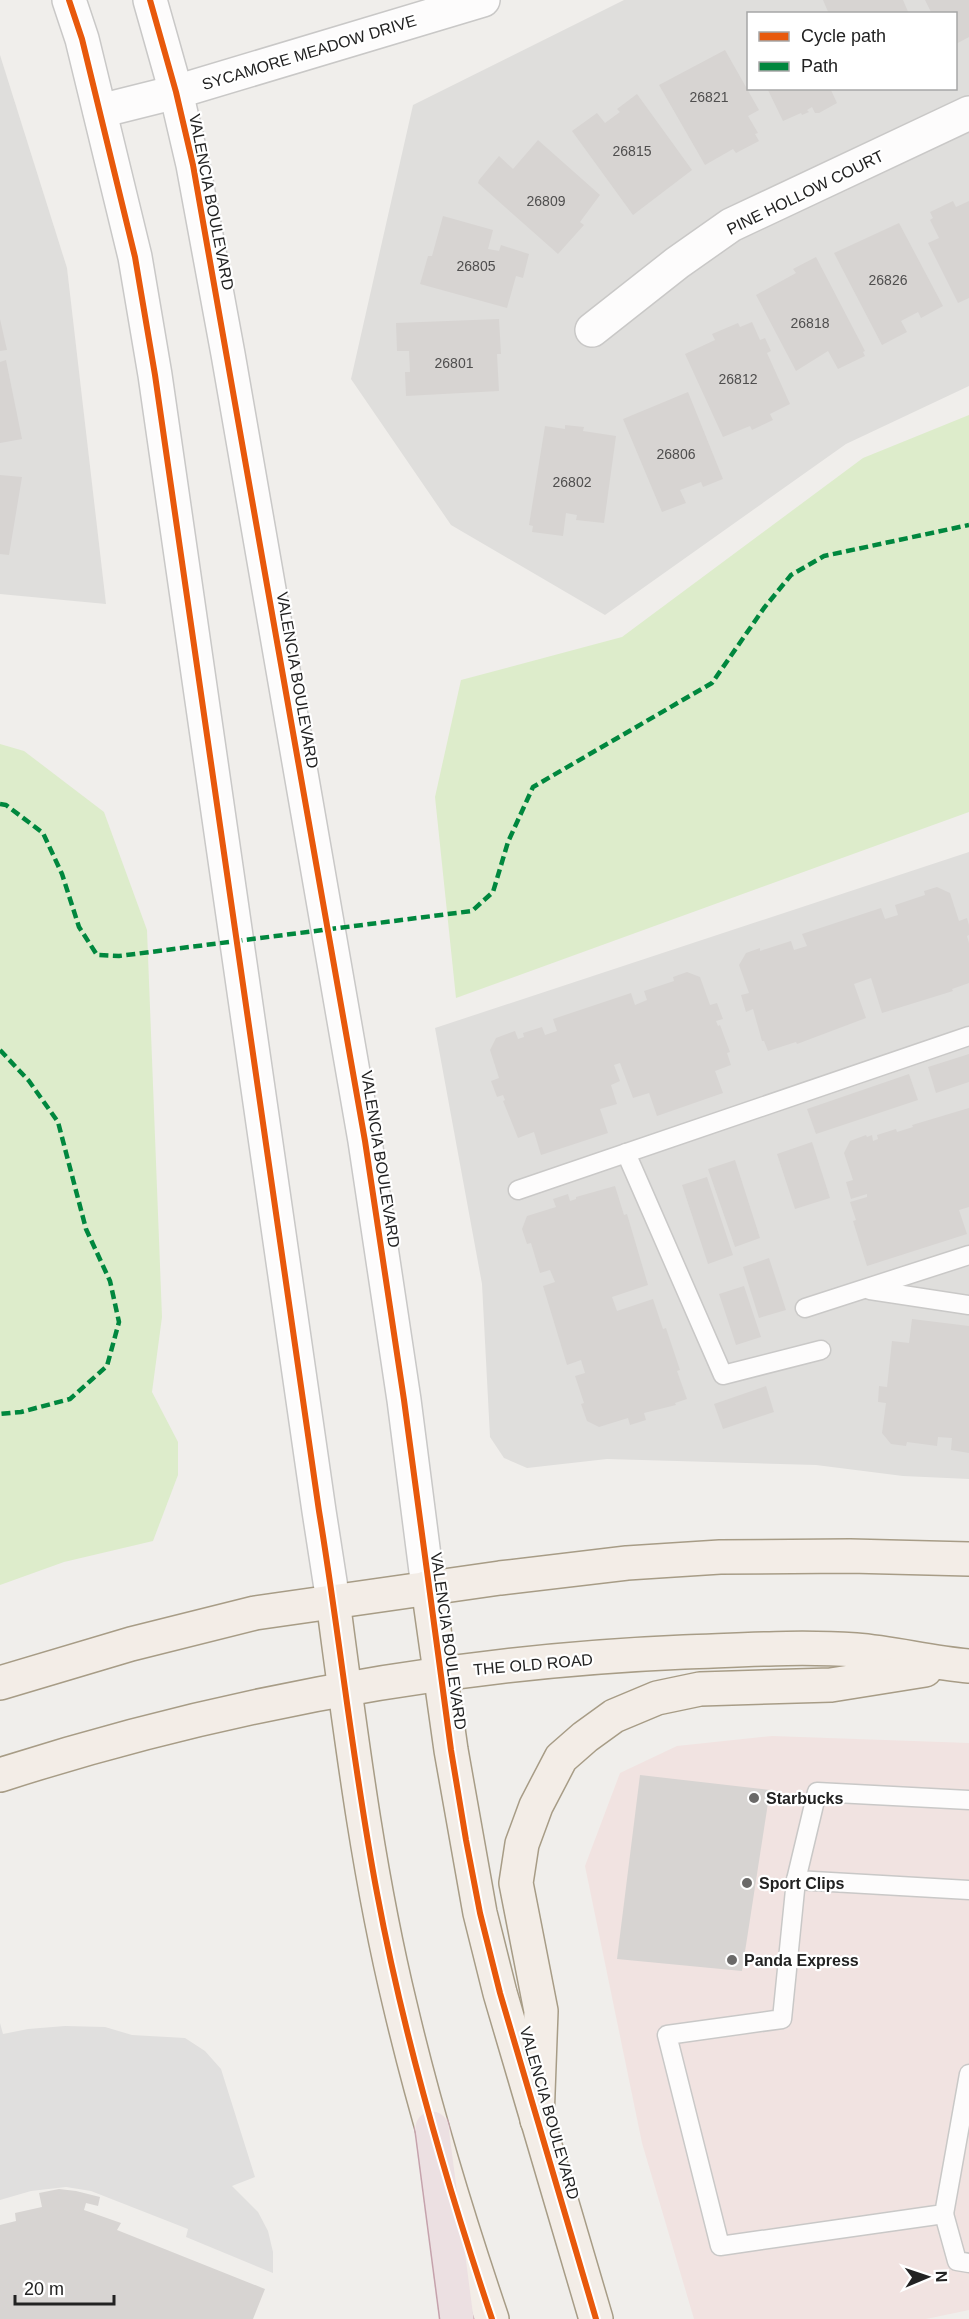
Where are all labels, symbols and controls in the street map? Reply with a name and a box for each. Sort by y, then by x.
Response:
street label: SYCAMORE MEADOW DRIVE [200,12,418,93]
legend [747,12,957,90]
text: Cycle path [801,26,886,46]
text: Path [801,56,838,76]
house number: 26821 [690,89,729,105]
street label: VALENCIA BOULEVARD [186,113,237,292]
house number: 26815 [613,143,652,159]
street label: PINE HOLLOW COURT [724,147,887,238]
house number: 26809 [527,193,566,209]
house number: 26805 [457,258,496,274]
house number: 26826 [869,272,908,288]
house number: 26818 [791,315,830,331]
house number: 26801 [435,355,474,371]
house number: 26812 [719,371,758,387]
house number: 26806 [657,446,696,462]
house number: 26802 [553,474,592,490]
street label: VALENCIA BOULEVARD [274,590,321,770]
street label: VALENCIA BOULEVARD [358,1069,403,1249]
street label: VALENCIA BOULEVARD [428,1551,469,1731]
street label: THE OLD ROAD [473,1651,594,1678]
place label: Starbucks [766,1790,843,1807]
marker: Starbucks [747,1791,761,1805]
place label: Sport Clips [759,1875,844,1892]
marker: Sport Clips [740,1876,754,1890]
place label: Panda Express [744,1952,859,1969]
marker: Panda Express [725,1953,739,1967]
street label: VALENCIA BOULEVARD [517,2025,582,2202]
north arrow [897,2247,957,2307]
scale bar [15,2268,114,2306]
text: N [933,2270,950,2283]
text: 20 m [24,2279,64,2299]

